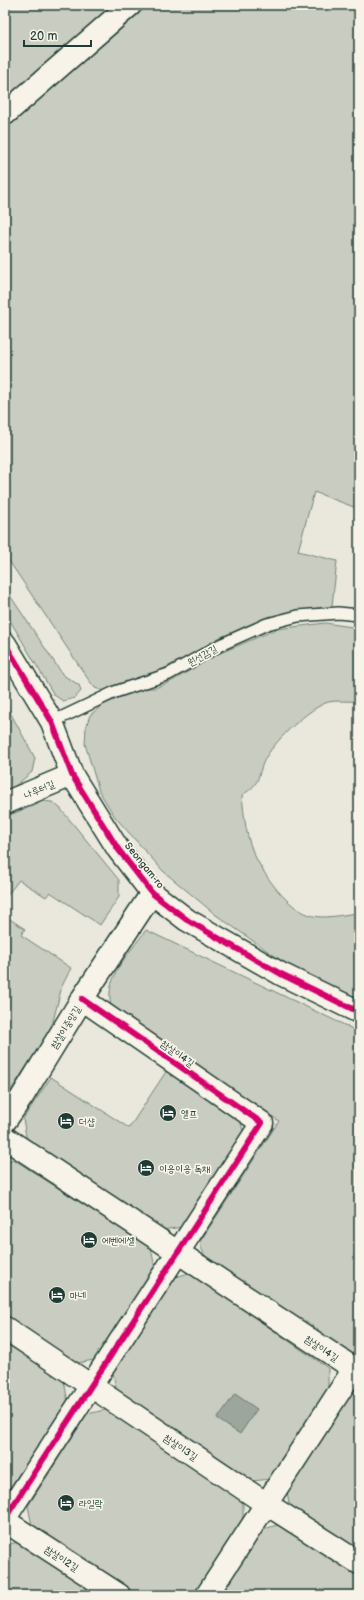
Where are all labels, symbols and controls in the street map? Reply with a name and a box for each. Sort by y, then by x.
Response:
scale bar [24,22,91,48]
text: 20 m [30,29,57,44]
street label: 원선감길 [186,643,219,669]
street label: 나루터길 [22,778,57,802]
street label: Seongam-ro [122,840,167,891]
street label: 참살이중앙길 [48,1004,83,1051]
street label: 참살이4길 [158,1038,197,1070]
hotel icon: 엘프 [158,1103,178,1123]
place label: 엘프 [181,1108,197,1120]
hotel icon: 더샵 [56,1111,76,1131]
place label: 더샵 [79,1116,95,1128]
hotel icon: 이응이응 독채 [136,1158,156,1178]
place label: 이응이응 독채 [159,1163,210,1175]
hotel icon: 에벤에셀 [79,1230,99,1250]
place label: 에벤에셀 [102,1235,135,1247]
hotel icon: 마네 [47,1285,67,1305]
place label: 마네 [70,1290,86,1302]
street label: 참살이4길 [302,1333,341,1365]
street label: 참살이3길 [161,1432,200,1464]
hotel icon: 라일락 [56,1493,76,1513]
place label: 라일락 [79,1498,103,1510]
street label: 참살이2길 [42,1543,81,1574]

